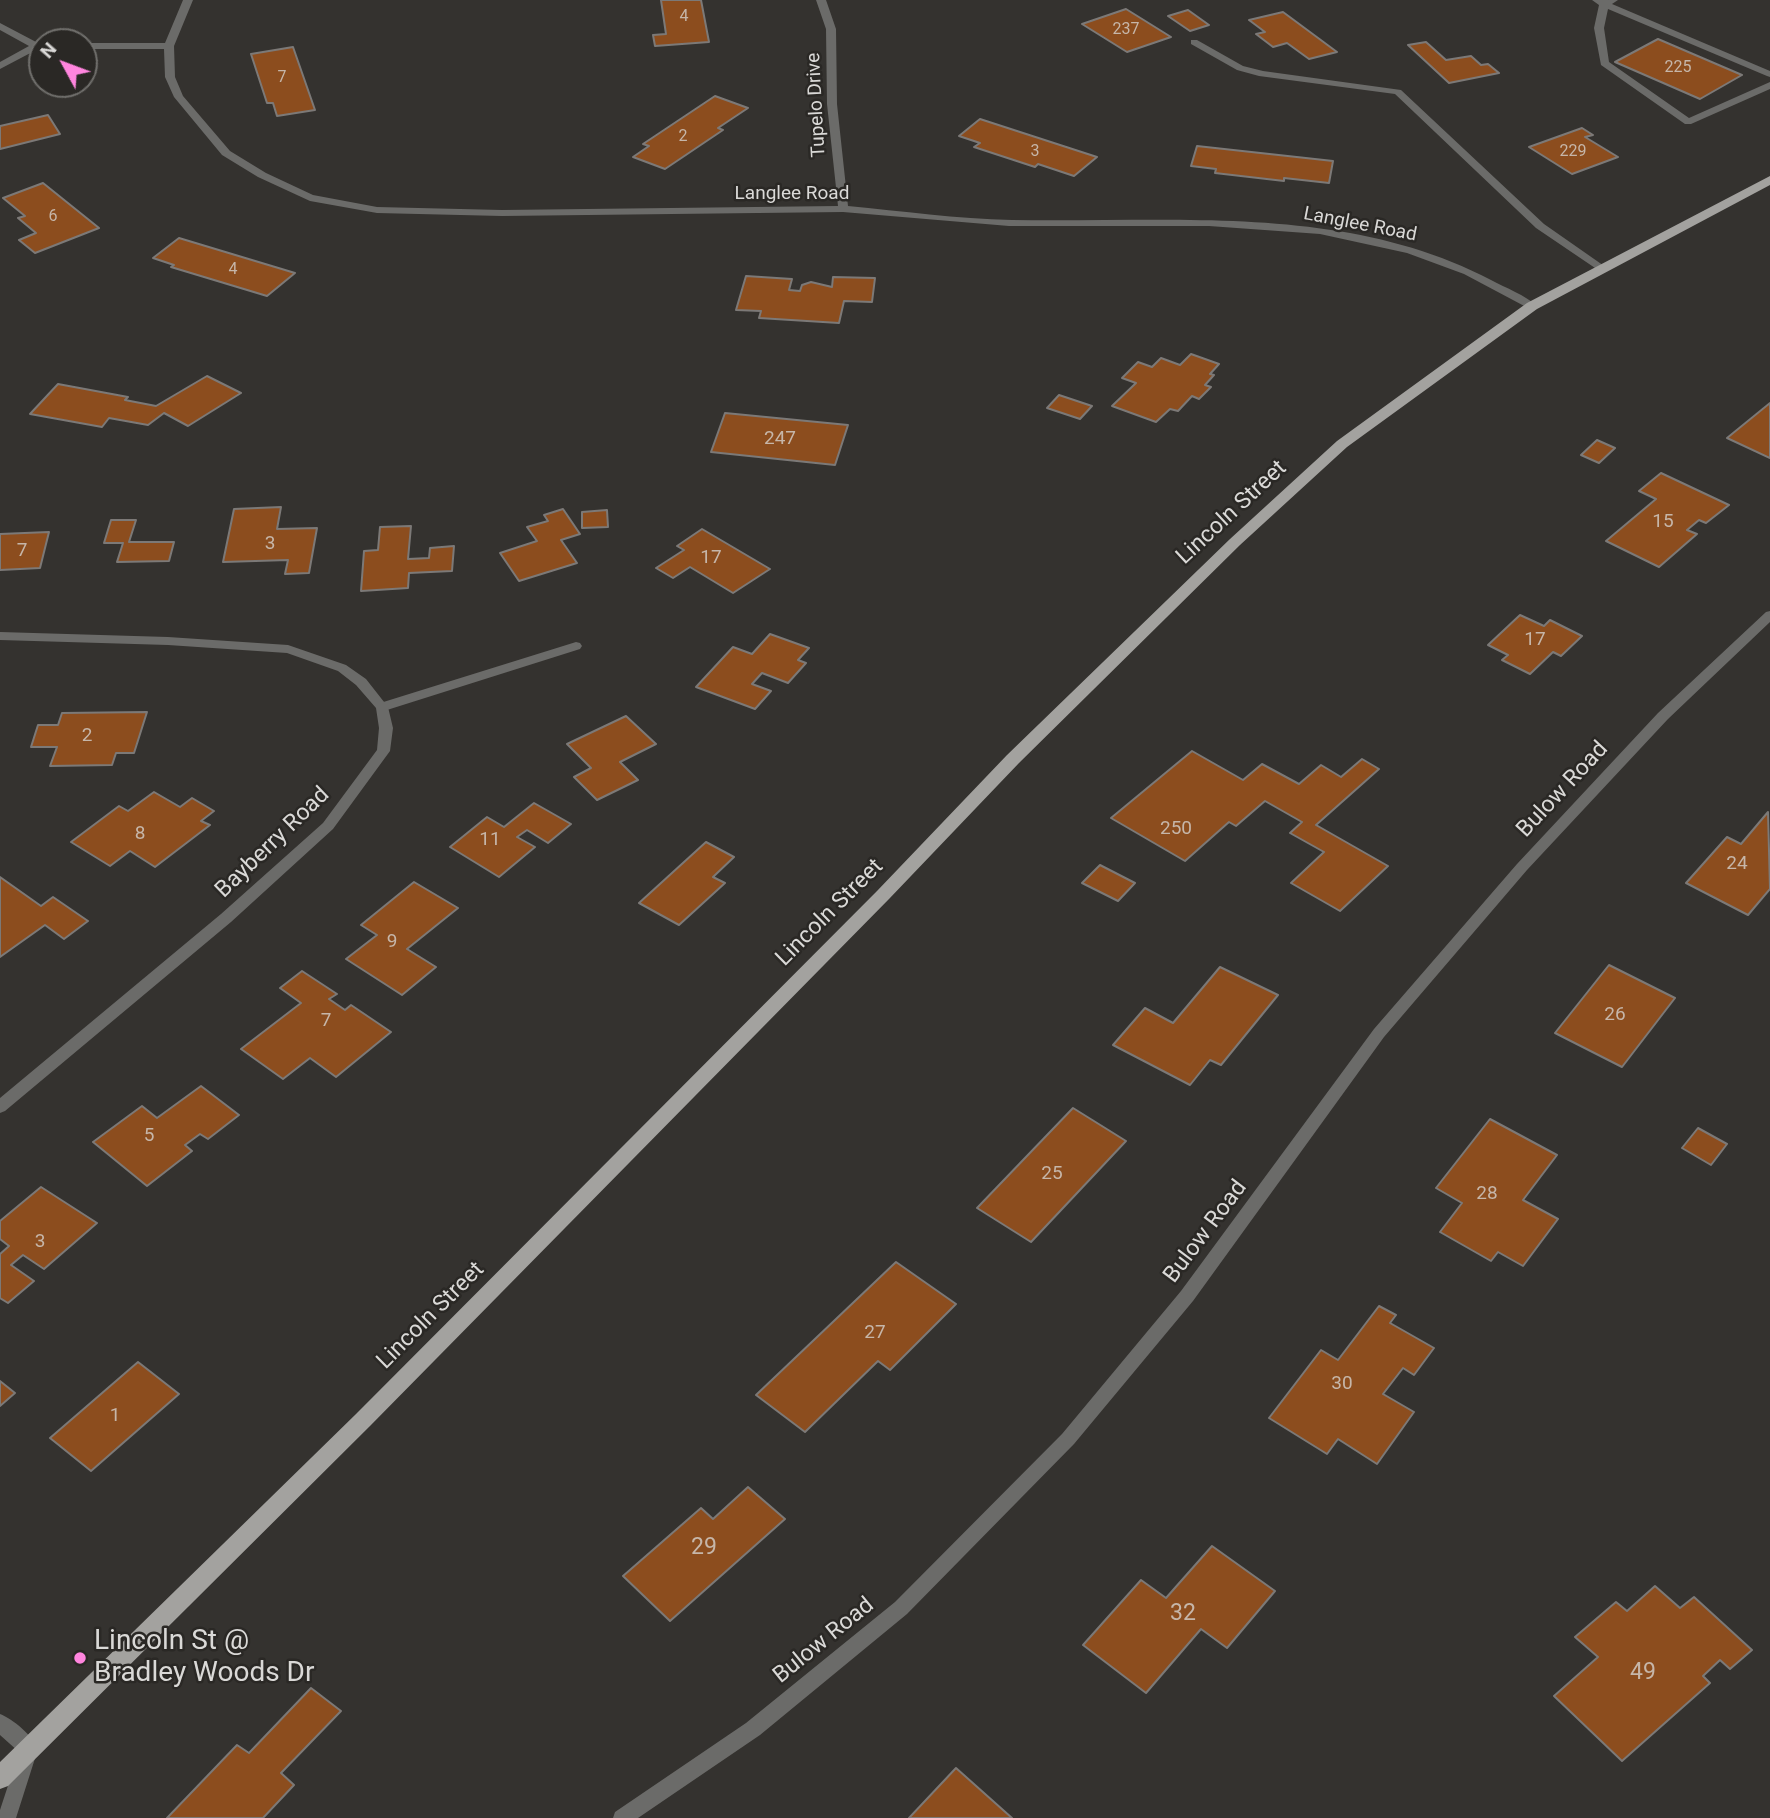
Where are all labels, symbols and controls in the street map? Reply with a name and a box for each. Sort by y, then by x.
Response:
house number: 4 [680,7,688,27]
house number: 237 [1113,20,1139,40]
north arrow [28,28,98,98]
text: N [35,38,61,63]
street label: Tupelo Drive [803,52,831,158]
house number: 225 [1665,58,1691,78]
house number: 7 [278,68,286,88]
house number: 2 [679,127,687,147]
house number: 3 [1031,142,1039,162]
house number: 229 [1560,142,1586,162]
street label: Langlee Road [735,183,849,205]
street label: Langlee Road [1301,203,1419,247]
house number: 6 [49,207,57,227]
house number: 4 [229,260,237,280]
house number: 247 [764,428,796,450]
street label: Lincoln Street [1171,455,1293,571]
house number: 15 [1652,511,1674,533]
house number: 3 [265,533,275,555]
house number: 7 [17,540,27,562]
house number: 17 [700,547,722,569]
house number: 17 [1524,629,1546,651]
house number: 2 [82,725,92,747]
street label: Bulow Road [1511,736,1615,844]
street label: Bayberry Road [210,782,336,904]
house number: 250 [1160,818,1192,840]
house number: 8 [135,823,145,845]
house number: 11 [479,829,501,851]
house number: 24 [1726,853,1748,875]
street label: Lincoln Street [771,854,889,972]
house number: 9 [387,931,397,953]
house number: 26 [1604,1004,1626,1026]
house number: 7 [321,1010,331,1032]
house number: 5 [144,1125,154,1147]
house number: 25 [1041,1163,1063,1185]
street label: Bulow Road [1158,1175,1254,1289]
house number: 28 [1476,1183,1498,1205]
house number: 3 [35,1231,45,1253]
street label: Lincoln Street [372,1257,490,1375]
house number: 27 [864,1322,886,1344]
house number: 30 [1331,1373,1353,1395]
house number: 1 [110,1405,120,1427]
house number: 29 [691,1534,717,1562]
street label: Bulow Road [768,1592,880,1690]
house number: 32 [1170,1600,1196,1628]
place label: Lincoln St @ Bradley Woods Dr [94,1625,314,1691]
marker: Lincoln St @ Bradley Woods Dr [72,1650,88,1666]
house number: 49 [1630,1659,1656,1687]

